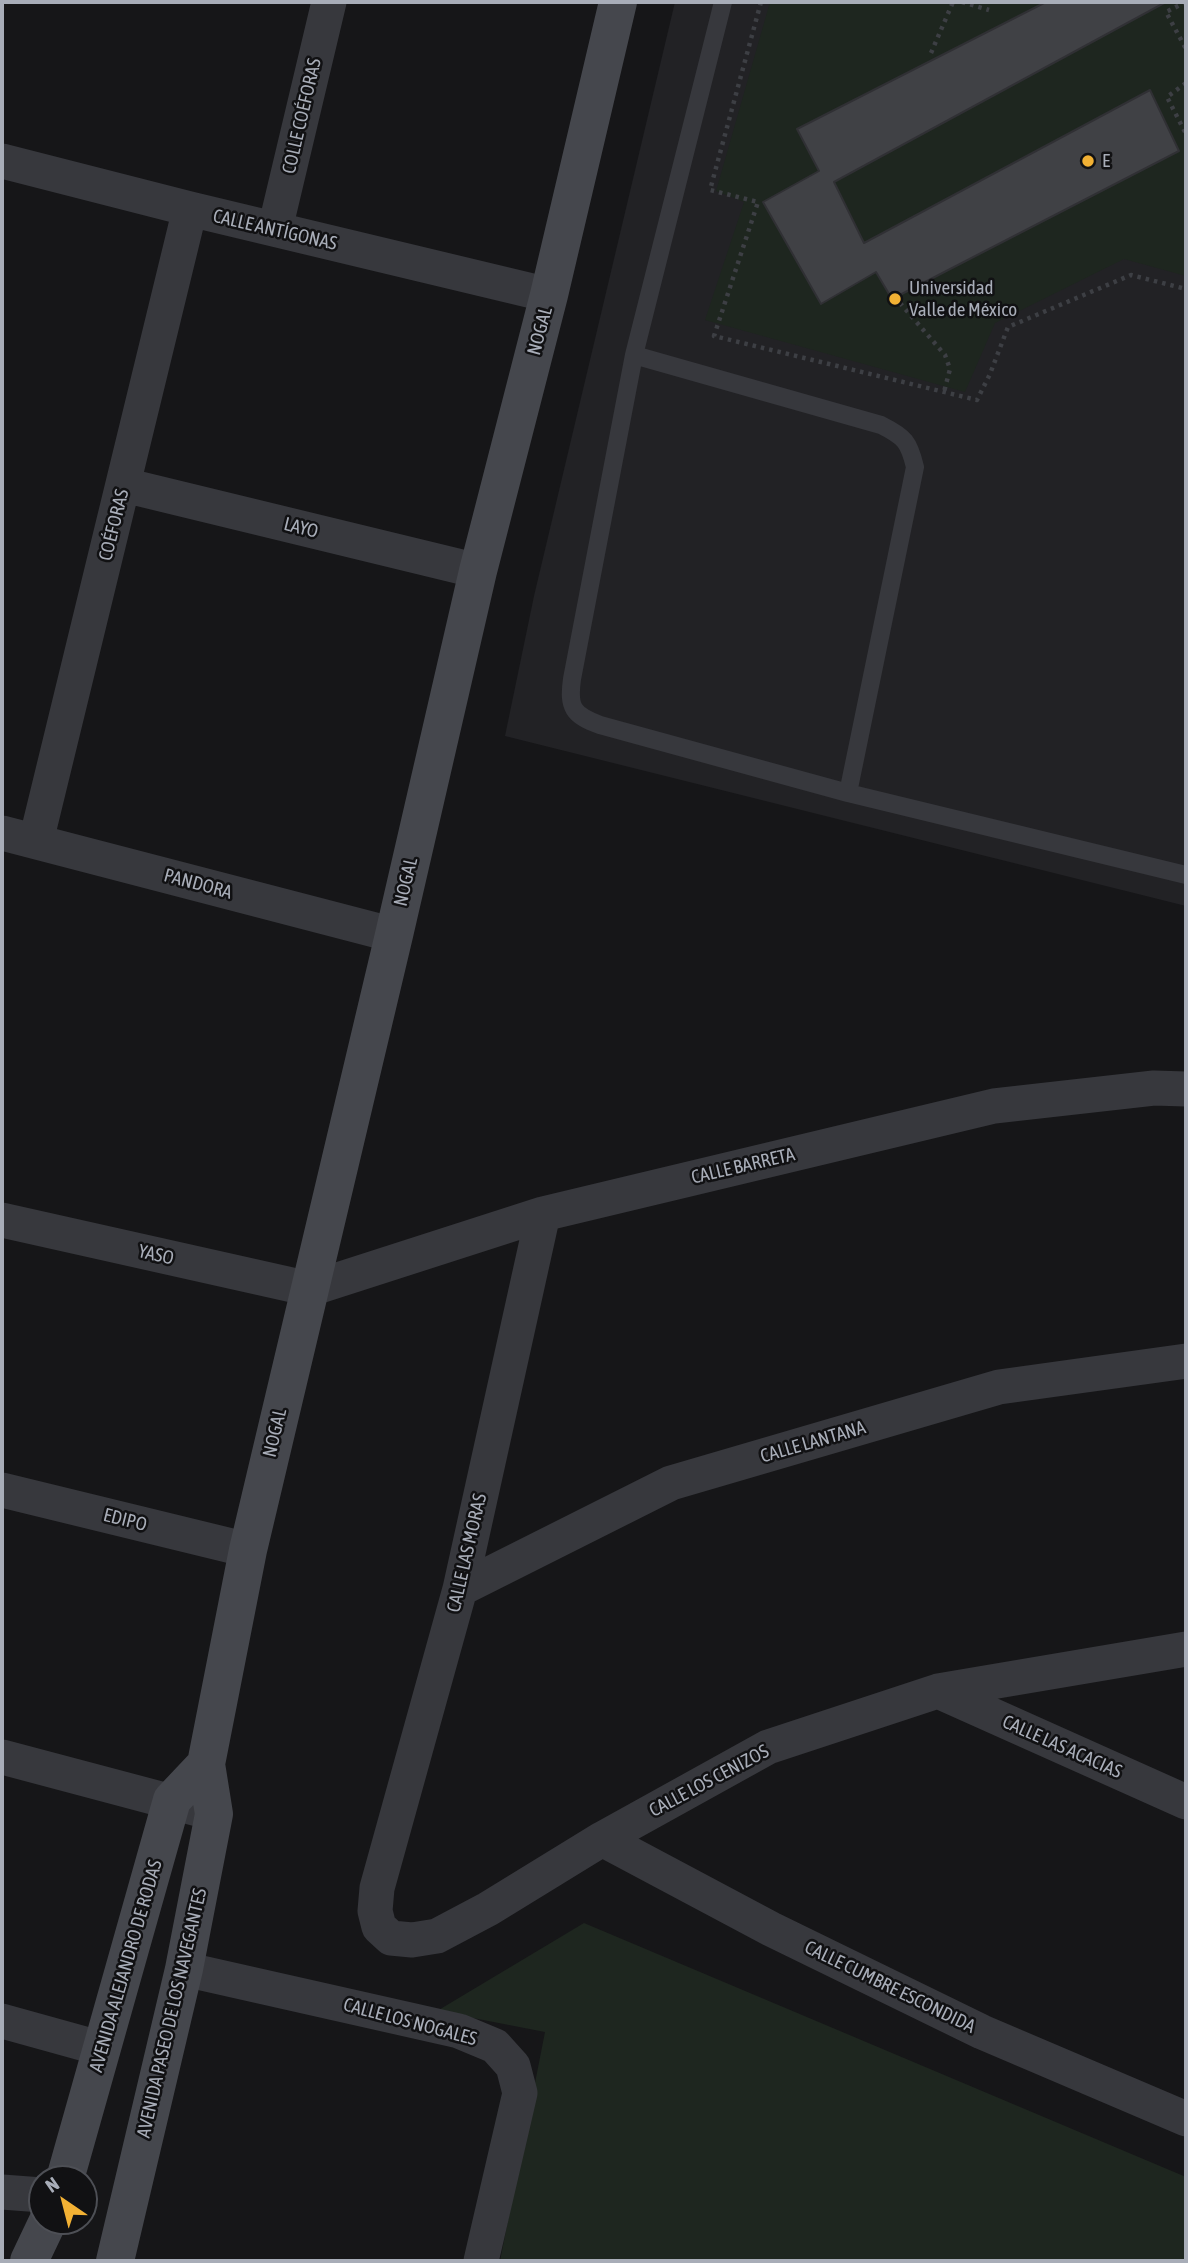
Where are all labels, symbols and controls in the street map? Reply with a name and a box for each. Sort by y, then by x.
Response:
street label: COLLE COÉFORAS [278,56,326,176]
place label: E [1102,150,1110,172]
marker: E [1080,153,1096,169]
street label: CALLE ANTÍGONAS [211,205,339,255]
place label: Universidad Valle de México [909,277,1017,321]
marker: Universidad Valle de México [887,291,903,307]
street label: NOGAL [523,304,557,358]
street label: COÉFORAS [94,487,134,563]
street label: LAYO [281,513,321,543]
street label: NOGAL [389,856,423,908]
street label: PANDORA [161,864,235,904]
street label: CALLE BARRETA [689,1143,797,1189]
street label: YASO [136,1240,176,1270]
street label: NOGAL [258,1407,292,1459]
street label: CALLE LANTANA [758,1416,868,1468]
street label: CALLE LAS MORAS [442,1491,492,1615]
street label: EDIPO [101,1504,149,1536]
street label: CALLE LAS ACACIAS [999,1710,1125,1784]
street label: CALLE LOS CENIZOS [645,1740,773,1822]
street label: AVENIDA ALEJANDRO DE RODAS [85,1857,167,2075]
street label: AVENIDA PASEO DE LOS NAVEGANTES [132,1886,212,2140]
street label: CALLE CUMBRE ESCONDIDA [801,1936,979,2038]
street label: CALLE LOS NOGALES [341,1993,479,2051]
north arrow [28,2165,98,2235]
text: N [41,2172,63,2197]

